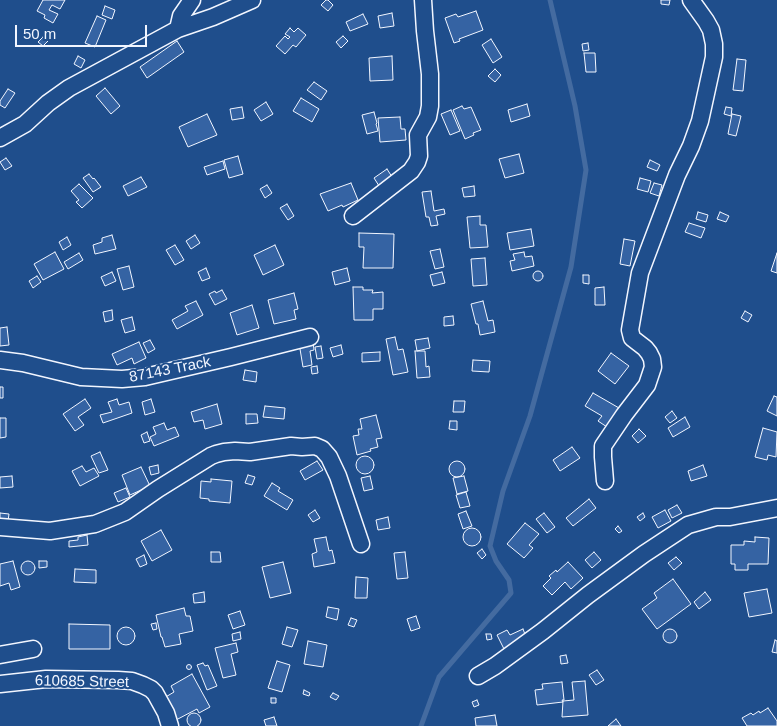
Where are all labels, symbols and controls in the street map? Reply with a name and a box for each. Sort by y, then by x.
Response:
scale bar [18,15,150,47]
text: 50 m [23,25,56,42]
street label: 87143 Track [128,353,212,387]
street label: 610685 Street [35,672,129,692]

